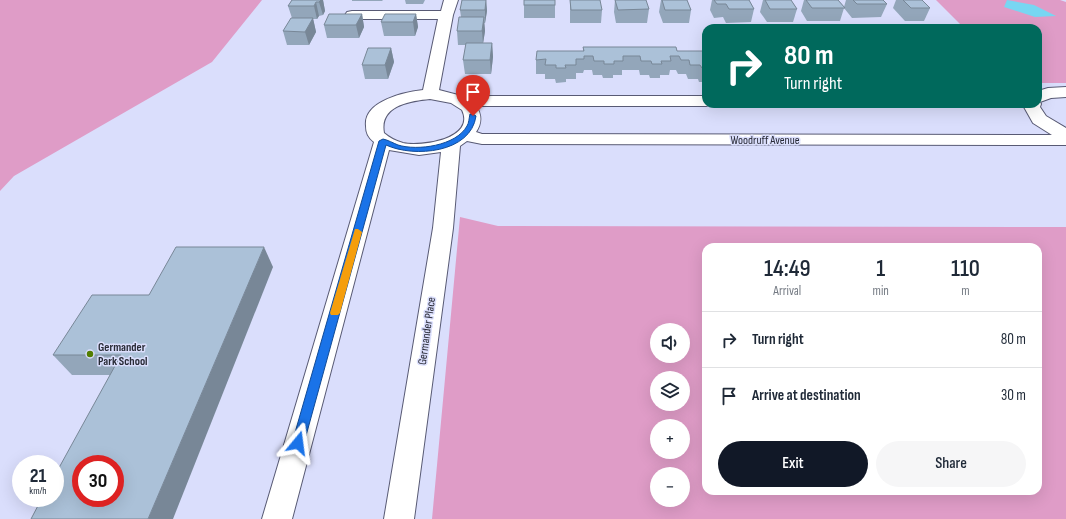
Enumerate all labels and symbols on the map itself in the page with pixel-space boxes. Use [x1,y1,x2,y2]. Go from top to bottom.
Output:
pin [456,75,490,116]
street label: Woodruff Avenue [730,133,800,148]
street label: Germander Place [415,296,439,366]
place label: Germander Park School [98,340,148,369]
marker: Germander Park School [85,349,95,359]
position arrow [277,422,319,464]
speed limit sign: 30 [72,455,124,507]

